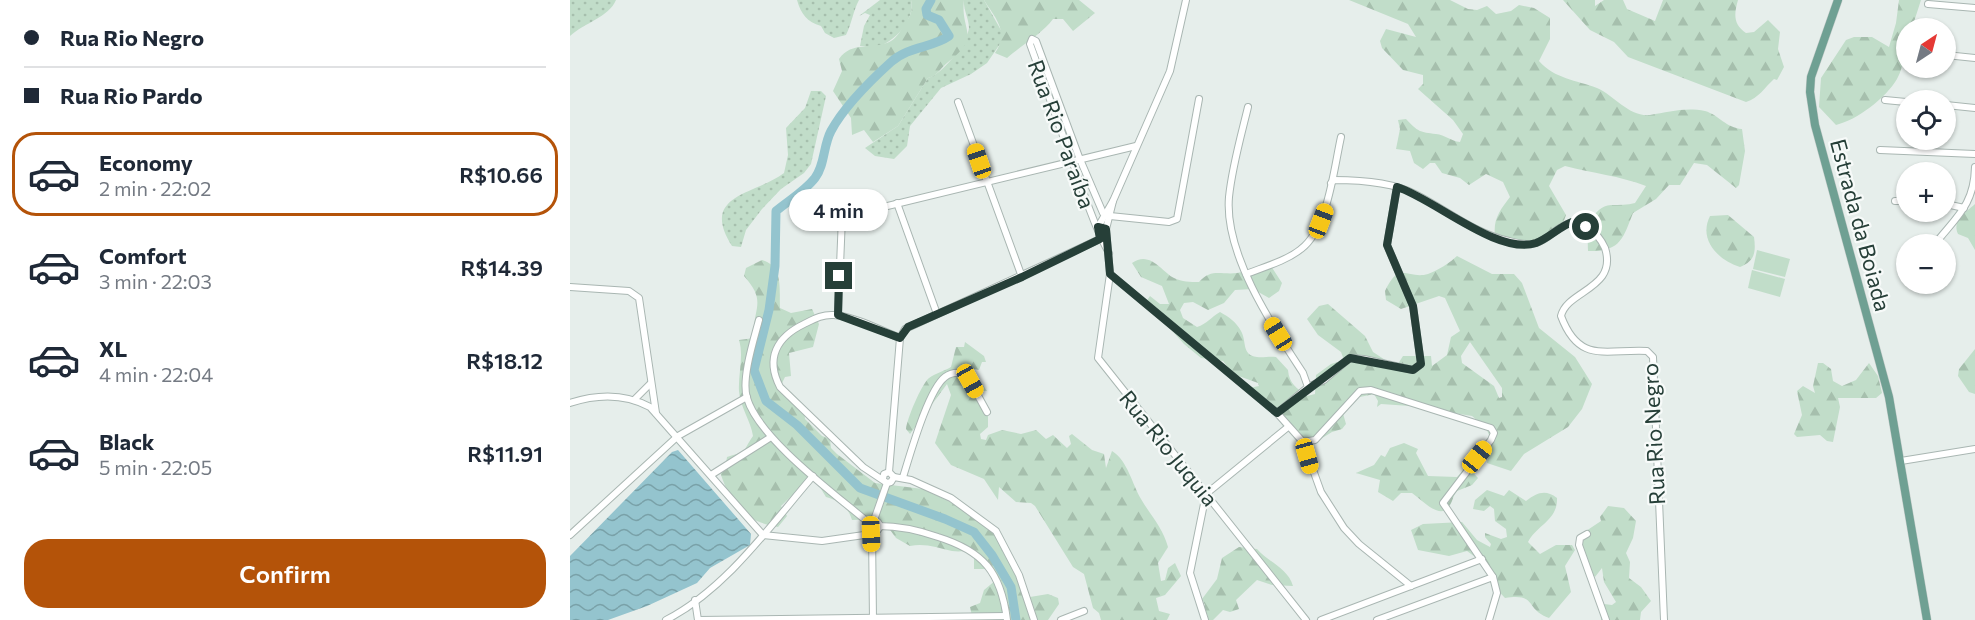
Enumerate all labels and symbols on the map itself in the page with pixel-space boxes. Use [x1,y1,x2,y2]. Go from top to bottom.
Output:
north arrow [1896,18,1956,78]
street label: Rua Rio Paraíba [1023,56,1101,212]
street label: Estrada da Boiada [1825,136,1897,314]
car [965,141,993,181]
callout: 4 min [790,189,888,231]
car [1306,201,1336,241]
route start [1572,213,1599,240]
route end [825,262,852,289]
car [1261,314,1295,354]
car [953,361,987,401]
street label: Rua Rio Negro [1636,362,1670,506]
street label: Rua Rio Juquia [1114,385,1224,511]
car [1293,436,1321,476]
car [1459,437,1495,477]
car [861,516,881,552]

